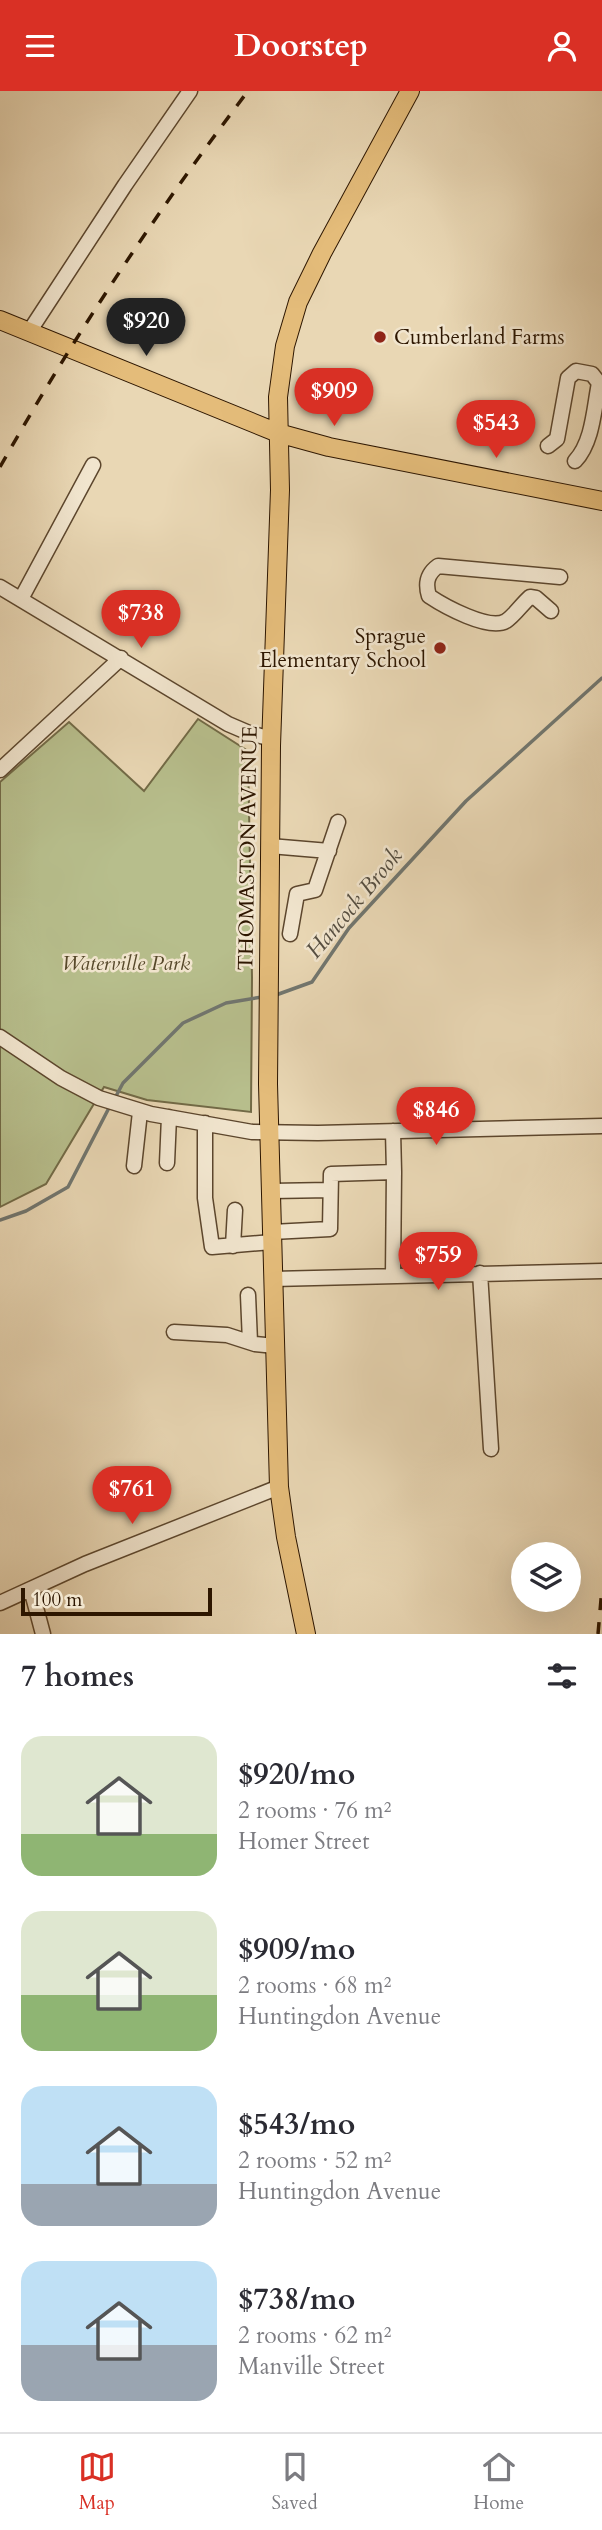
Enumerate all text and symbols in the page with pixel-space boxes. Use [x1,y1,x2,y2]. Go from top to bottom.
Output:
text: Doorstep [234,24,368,68]
icon: menu [21,27,59,65]
icon: person [543,27,581,65]
pin: $920 [105,299,187,358]
text: $920 [122,305,170,336]
place label: Cumberland Farms [394,323,564,352]
marker: Cumberland Farms [372,329,388,345]
pin: $909 [293,369,375,428]
text: $909 [310,375,358,406]
pin: $543 [455,401,537,460]
text: $543 [472,407,520,438]
pin: $738 [100,591,182,650]
text: $738 [117,597,165,628]
place label: Sprague Elementary School [259,622,426,675]
marker: Sprague Elementary School [432,640,448,656]
street label: THOMASTON AVENUE [231,725,265,971]
water label: Hancock Brook [299,841,410,965]
park label: Waterville Park [62,949,191,978]
pin: $846 [395,1087,477,1147]
text: $846 [412,1094,460,1125]
pin: $759 [397,1233,479,1292]
text: $759 [414,1239,462,1270]
pin: $761 [91,1467,173,1526]
text: $761 [108,1473,156,1504]
map controls [511,1542,581,1612]
button: layers [511,1542,581,1612]
scale bar [21,1585,212,1617]
text: 100 m [32,1587,82,1613]
text: 7 homes [21,1656,134,1697]
icon: filters [543,1657,581,1695]
text: $920/mo [238,1754,355,1795]
icon: home [77,1764,161,1848]
text: 2 rooms · 76 m² [238,1795,391,1826]
text: Homer Street [238,1826,369,1857]
text: $909/mo [238,1929,355,1970]
icon: home [77,1939,161,2023]
text: 2 rooms · 68 m² [238,1970,391,2001]
text: Huntingdon Avenue [238,2001,441,2032]
text: $543/mo [238,2104,355,2145]
icon: home [77,2114,161,2198]
text: 2 rooms · 52 m² [238,2145,391,2176]
text: Huntingdon Avenue [238,2176,441,2207]
text: $738/mo [238,2279,355,2320]
icon: home [77,2289,161,2373]
text: 2 rooms · 62 m² [238,2320,391,2351]
text: Manville Street [238,2351,384,2382]
tab: Map [78,2448,116,2516]
tab: Saved [272,2448,318,2516]
tab: Home [473,2448,524,2516]

